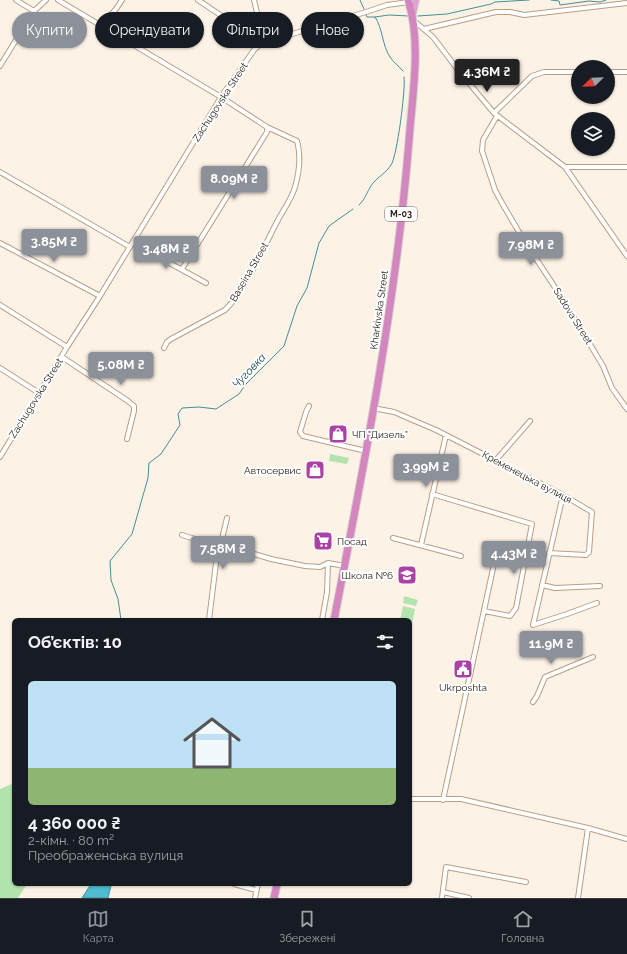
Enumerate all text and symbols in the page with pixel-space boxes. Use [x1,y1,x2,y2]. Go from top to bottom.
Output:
chip: Купити [12,12,87,48]
chip: Орендувати [95,12,204,48]
chip: Фільтри [212,12,293,48]
chip: Нове [301,12,364,48]
pin: 4.36M ₴ [450,59,524,93]
street label: Zachugovska Street [190,60,250,144]
north arrow [571,60,615,104]
map controls [571,60,615,156]
text: 4.36M ₴ [464,64,510,79]
button: layers [571,112,615,156]
pin: 8.09M ₴ [197,166,271,200]
text: 8.09M ₴ [210,171,258,186]
road number: М-03 [385,207,417,221]
pin: 3.85M ₴ [17,229,91,263]
pin: 7.98M ₴ [494,232,568,266]
text: 3.85M ₴ [31,234,77,249]
pin: 3.48M ₴ [129,236,203,270]
text: 7.98M ₴ [508,237,554,252]
street label: Baseina Street [228,240,271,304]
text: 3.48M ₴ [143,241,189,256]
street label: Kharkivska Street [368,269,390,350]
street label: Sadova Street [551,286,595,347]
water label: Чуговка [229,351,269,391]
pin: 5.08M ₴ [84,352,158,386]
street label: Zachugovska Street [7,356,65,440]
text: 5.08M ₴ [97,357,145,372]
shop icon: ЧП "Дизель" [327,423,349,445]
place label: ЧП "Дизель" [352,429,408,440]
street label: Кременецька вулиця [480,449,574,505]
pin: 3.99M ₴ [389,454,463,488]
shop icon: Автосервис [304,459,326,481]
text: 3.99M ₴ [403,459,449,474]
place label: Автосервис [244,465,301,476]
supermarket icon: Посад [312,530,334,552]
pin: 7.58M ₴ [186,536,260,570]
place label: Посад [337,536,367,547]
text: 7.58M ₴ [200,541,246,556]
pin: 4.43M ₴ [477,541,551,575]
text: 4.43M ₴ [491,546,537,561]
school or university icon: Школа №6 [396,564,418,586]
place label: Школа №6 [342,570,393,581]
icon: filters [374,631,396,653]
pin: 11.9M ₴ [514,631,588,665]
text: Об’єктів: 10 [28,632,122,652]
text: 11.9M ₴ [529,636,573,651]
public building icon: Ukrposhta [452,658,474,680]
place label: Ukrposhta [439,682,487,693]
icon: home [176,707,248,779]
text: 4 360 000 ₴ [28,813,121,833]
text: 2-кімн. · 80 m² [28,833,114,848]
text: Преображенська вулиця [28,848,183,863]
tab: Карта [83,908,114,945]
tab: Збережені [279,908,335,945]
tab: Головна [501,908,544,945]

